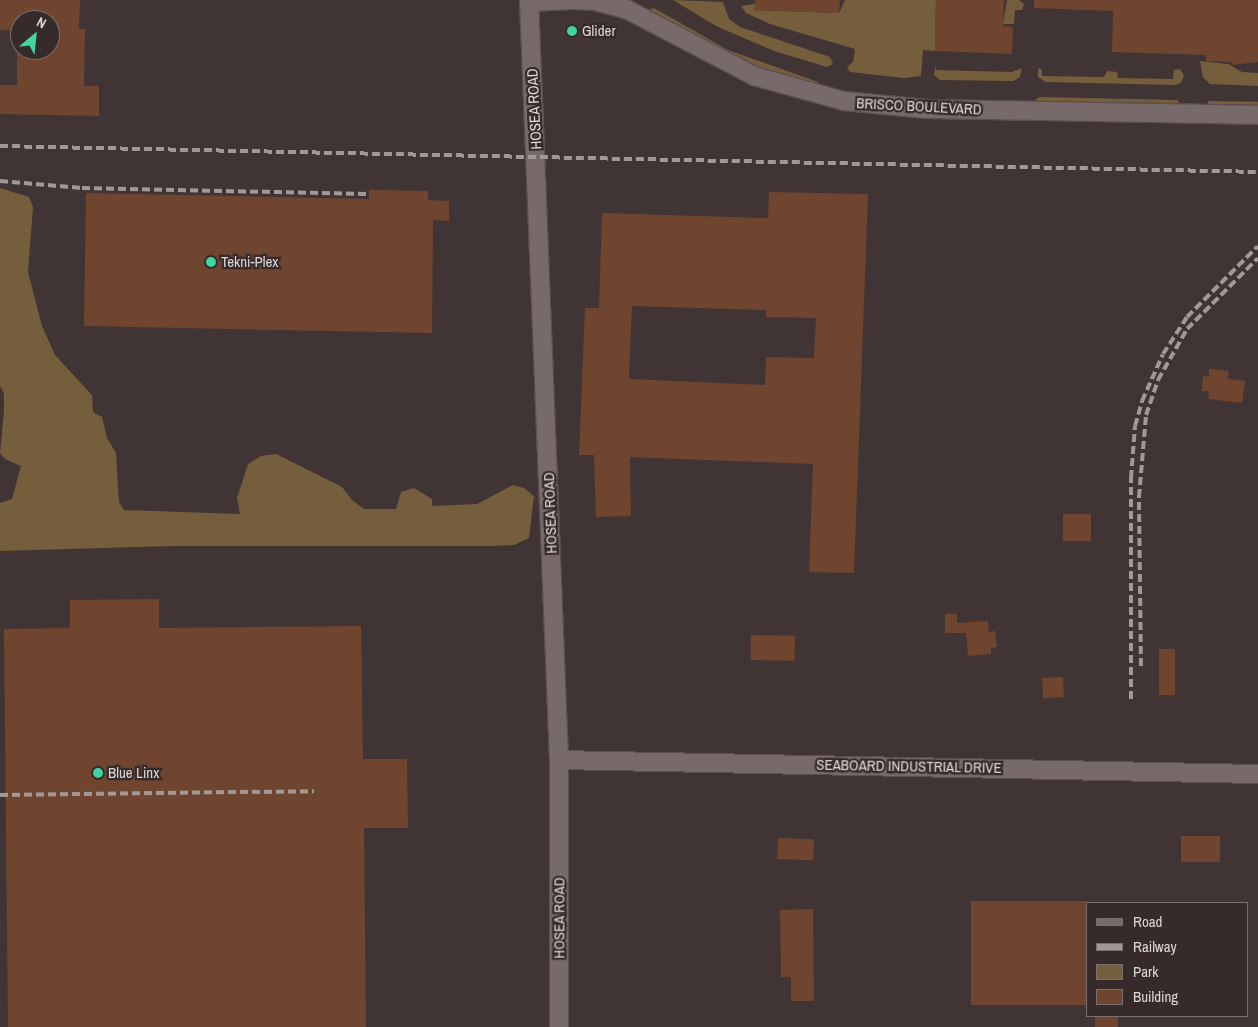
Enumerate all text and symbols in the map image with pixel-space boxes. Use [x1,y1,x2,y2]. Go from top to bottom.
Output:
north arrow [10,10,60,60]
text: N [34,13,49,33]
place label: Glider [582,22,615,40]
marker: Glider [566,25,578,37]
street label: HOSEA ROAD [523,68,545,150]
street label: BRISCO BOULEVARD [856,94,982,118]
place label: Tekni-Plex [221,253,278,271]
marker: Tekni-Plex [205,256,217,268]
street label: HOSEA ROAD [540,472,560,554]
street label: SEABOARD INDUSTRIAL DRIVE [816,755,1002,777]
place label: Blue Linx [108,764,159,782]
marker: Blue Linx [92,767,104,779]
street label: HOSEA ROAD [550,877,568,959]
legend [1086,902,1248,1017]
text: Road [1133,911,1162,932]
text: Railway [1133,936,1177,957]
text: Park [1133,961,1158,982]
text: Building [1133,986,1178,1007]

